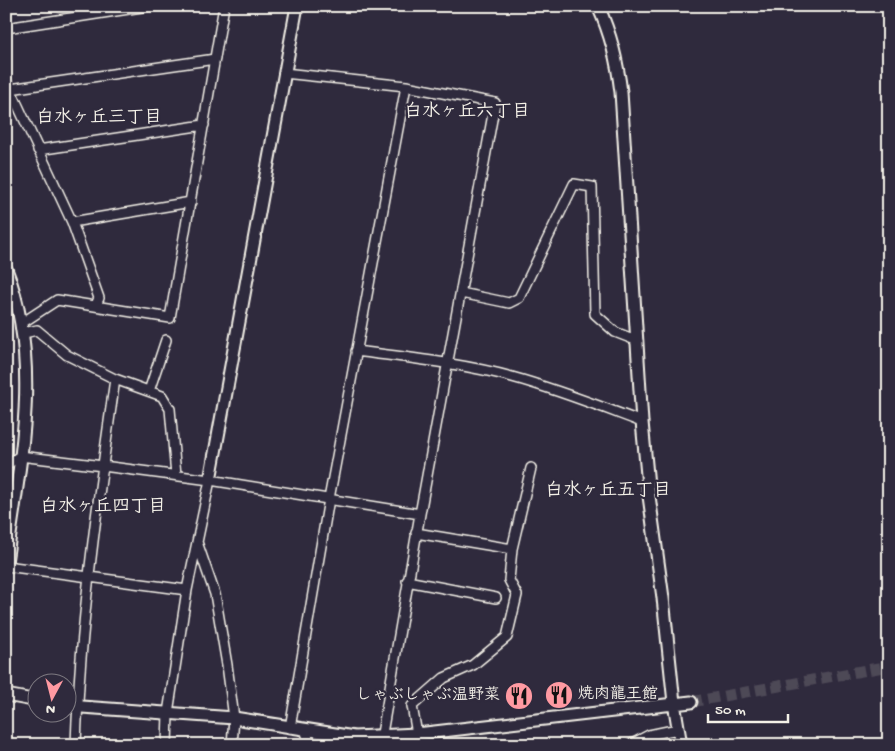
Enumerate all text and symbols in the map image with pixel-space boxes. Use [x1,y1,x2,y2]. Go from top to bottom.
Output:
district label: 白水ヶ丘六丁目 [404,101,530,123]
district label: 白水ヶ丘三丁目 [36,107,162,129]
district label: 白水ヶ丘五丁目 [545,480,671,502]
district label: 白水ヶ丘四丁目 [40,496,166,518]
north arrow [28,674,78,724]
restaurant icon: 焼肉龍王館 [544,680,574,710]
restaurant icon: しゃぶしゃぶ温野菜 [504,681,534,711]
place label: 焼肉龍王館 [578,684,658,705]
place label: しゃぶしゃぶ温野菜 [356,685,500,706]
scale bar [708,691,788,723]
text: N [45,699,56,717]
text: 50 m [715,702,746,720]

